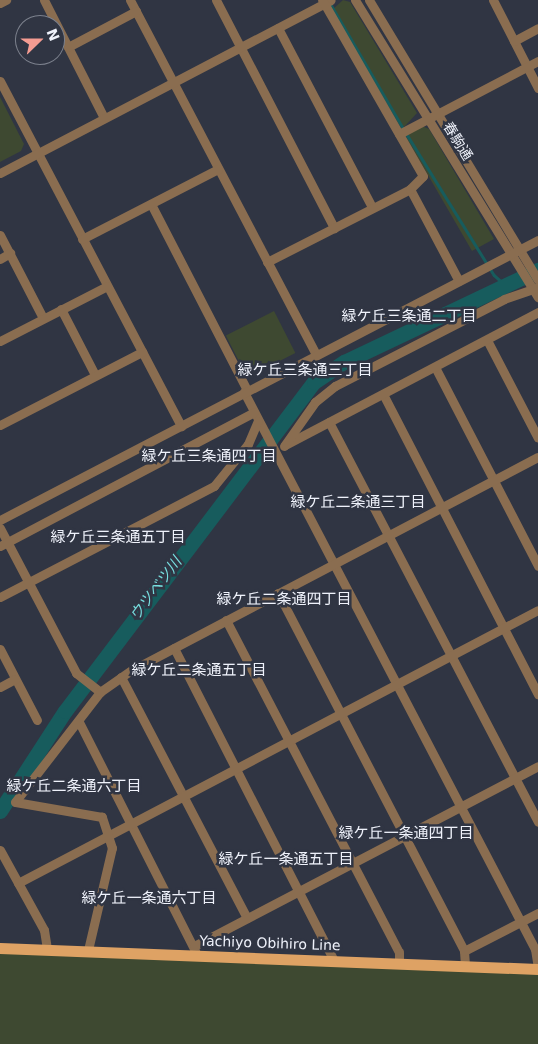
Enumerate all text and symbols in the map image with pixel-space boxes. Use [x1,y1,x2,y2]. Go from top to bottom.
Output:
north arrow [15,15,65,65]
text: N [43,26,63,43]
street label: 春駒通 [440,119,476,163]
district label: 緑ケ丘三条通二丁目 [342,308,476,326]
district label: 緑ケ丘三条通三丁目 [238,362,372,380]
district label: 緑ケ丘三条通四丁目 [142,448,276,466]
district label: 緑ケ丘二条通三丁目 [291,494,425,512]
district label: 緑ケ丘三条通五丁目 [51,529,185,547]
water label: ウツベツ川 [126,554,186,624]
district label: 緑ケ丘二条通四丁目 [217,591,351,609]
district label: 緑ケ丘二条通五丁目 [132,662,266,680]
district label: 緑ケ丘二条通六丁目 [7,778,141,796]
district label: 緑ケ丘一条通四丁目 [339,825,473,843]
district label: 緑ケ丘一条通五丁目 [219,851,353,869]
district label: 緑ケ丘一条通六丁目 [82,890,216,908]
street label: Yachiyo Obihiro Line [199,932,341,954]

